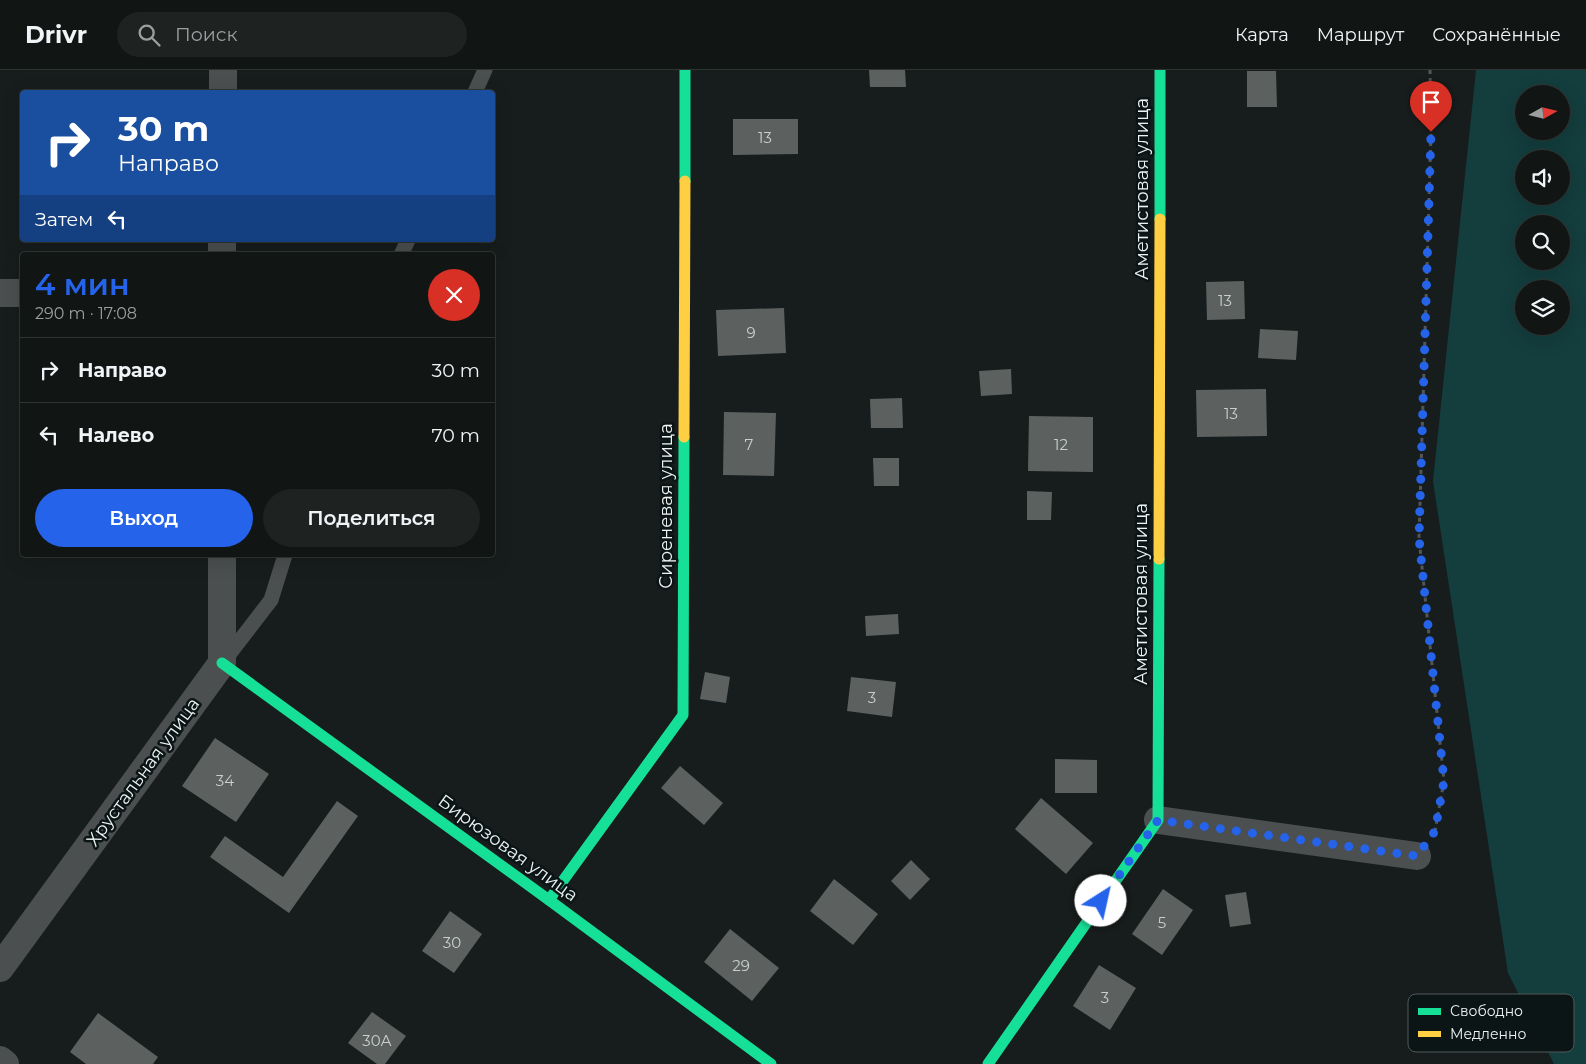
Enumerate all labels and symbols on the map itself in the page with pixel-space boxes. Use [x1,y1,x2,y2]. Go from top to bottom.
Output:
pin [1410,81,1452,132]
north arrow [1515,85,1570,140]
street label: Аметистовая улица [1131,98,1153,280]
house number: 13 [758,128,772,147]
house number: 13 [1218,291,1232,310]
house number: 9 [746,323,756,342]
house number: 13 [1224,404,1238,423]
street label: Сиреневая улица [655,423,677,589]
house number: 7 [745,435,754,454]
house number: 12 [1054,435,1068,454]
street label: Аметистовая улица [1130,503,1152,685]
house number: 3 [868,688,876,707]
street label: Хрустальная улица [82,693,204,851]
house number: 34 [216,771,234,790]
street label: Бирюзовая улица [434,790,582,906]
position arrow [1074,874,1126,926]
house number: 5 [1158,913,1166,932]
house number: 30 [443,933,461,952]
house number: 29 [732,956,750,975]
house number: 3 [1101,988,1109,1007]
legend [1408,994,1574,1052]
text: Свободно [1450,1002,1523,1020]
text: Медленно [1450,1025,1526,1043]
house number: 30А [362,1031,392,1050]

